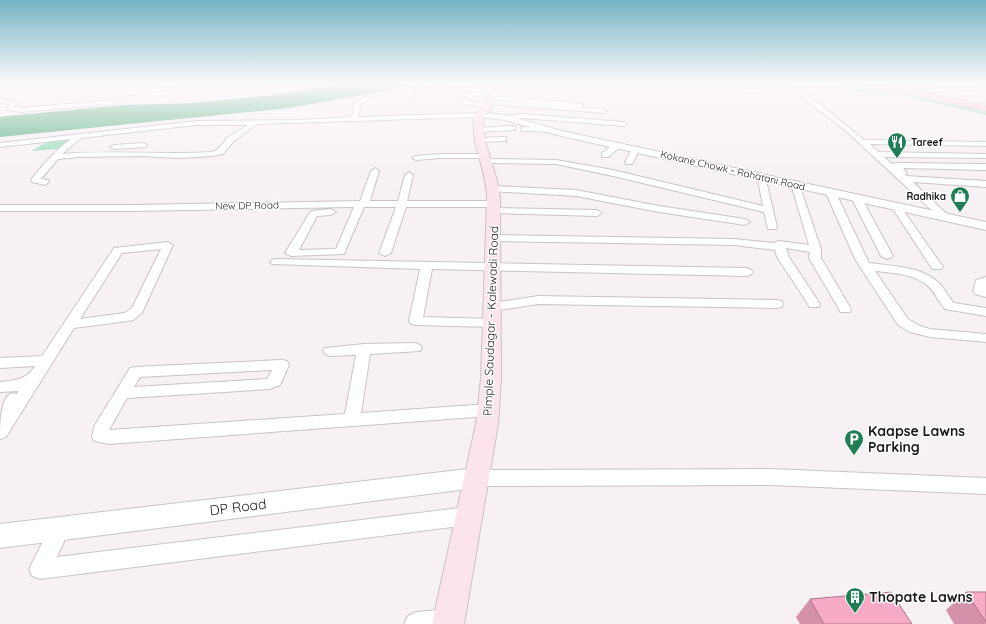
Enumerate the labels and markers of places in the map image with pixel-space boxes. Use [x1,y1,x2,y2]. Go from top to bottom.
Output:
restaurant icon: Tareef [886,131,908,159]
place label: Tareef [911,136,943,149]
shop icon: Radhika [949,185,971,213]
place label: Radhika [906,190,946,203]
place label: Kaapse Lawns Parking [868,422,965,456]
parking icon: Kaapse Lawns Parking [843,428,865,456]
building icon: Thopate Lawns [844,586,866,614]
place label: Thopate Lawns [869,588,973,606]

